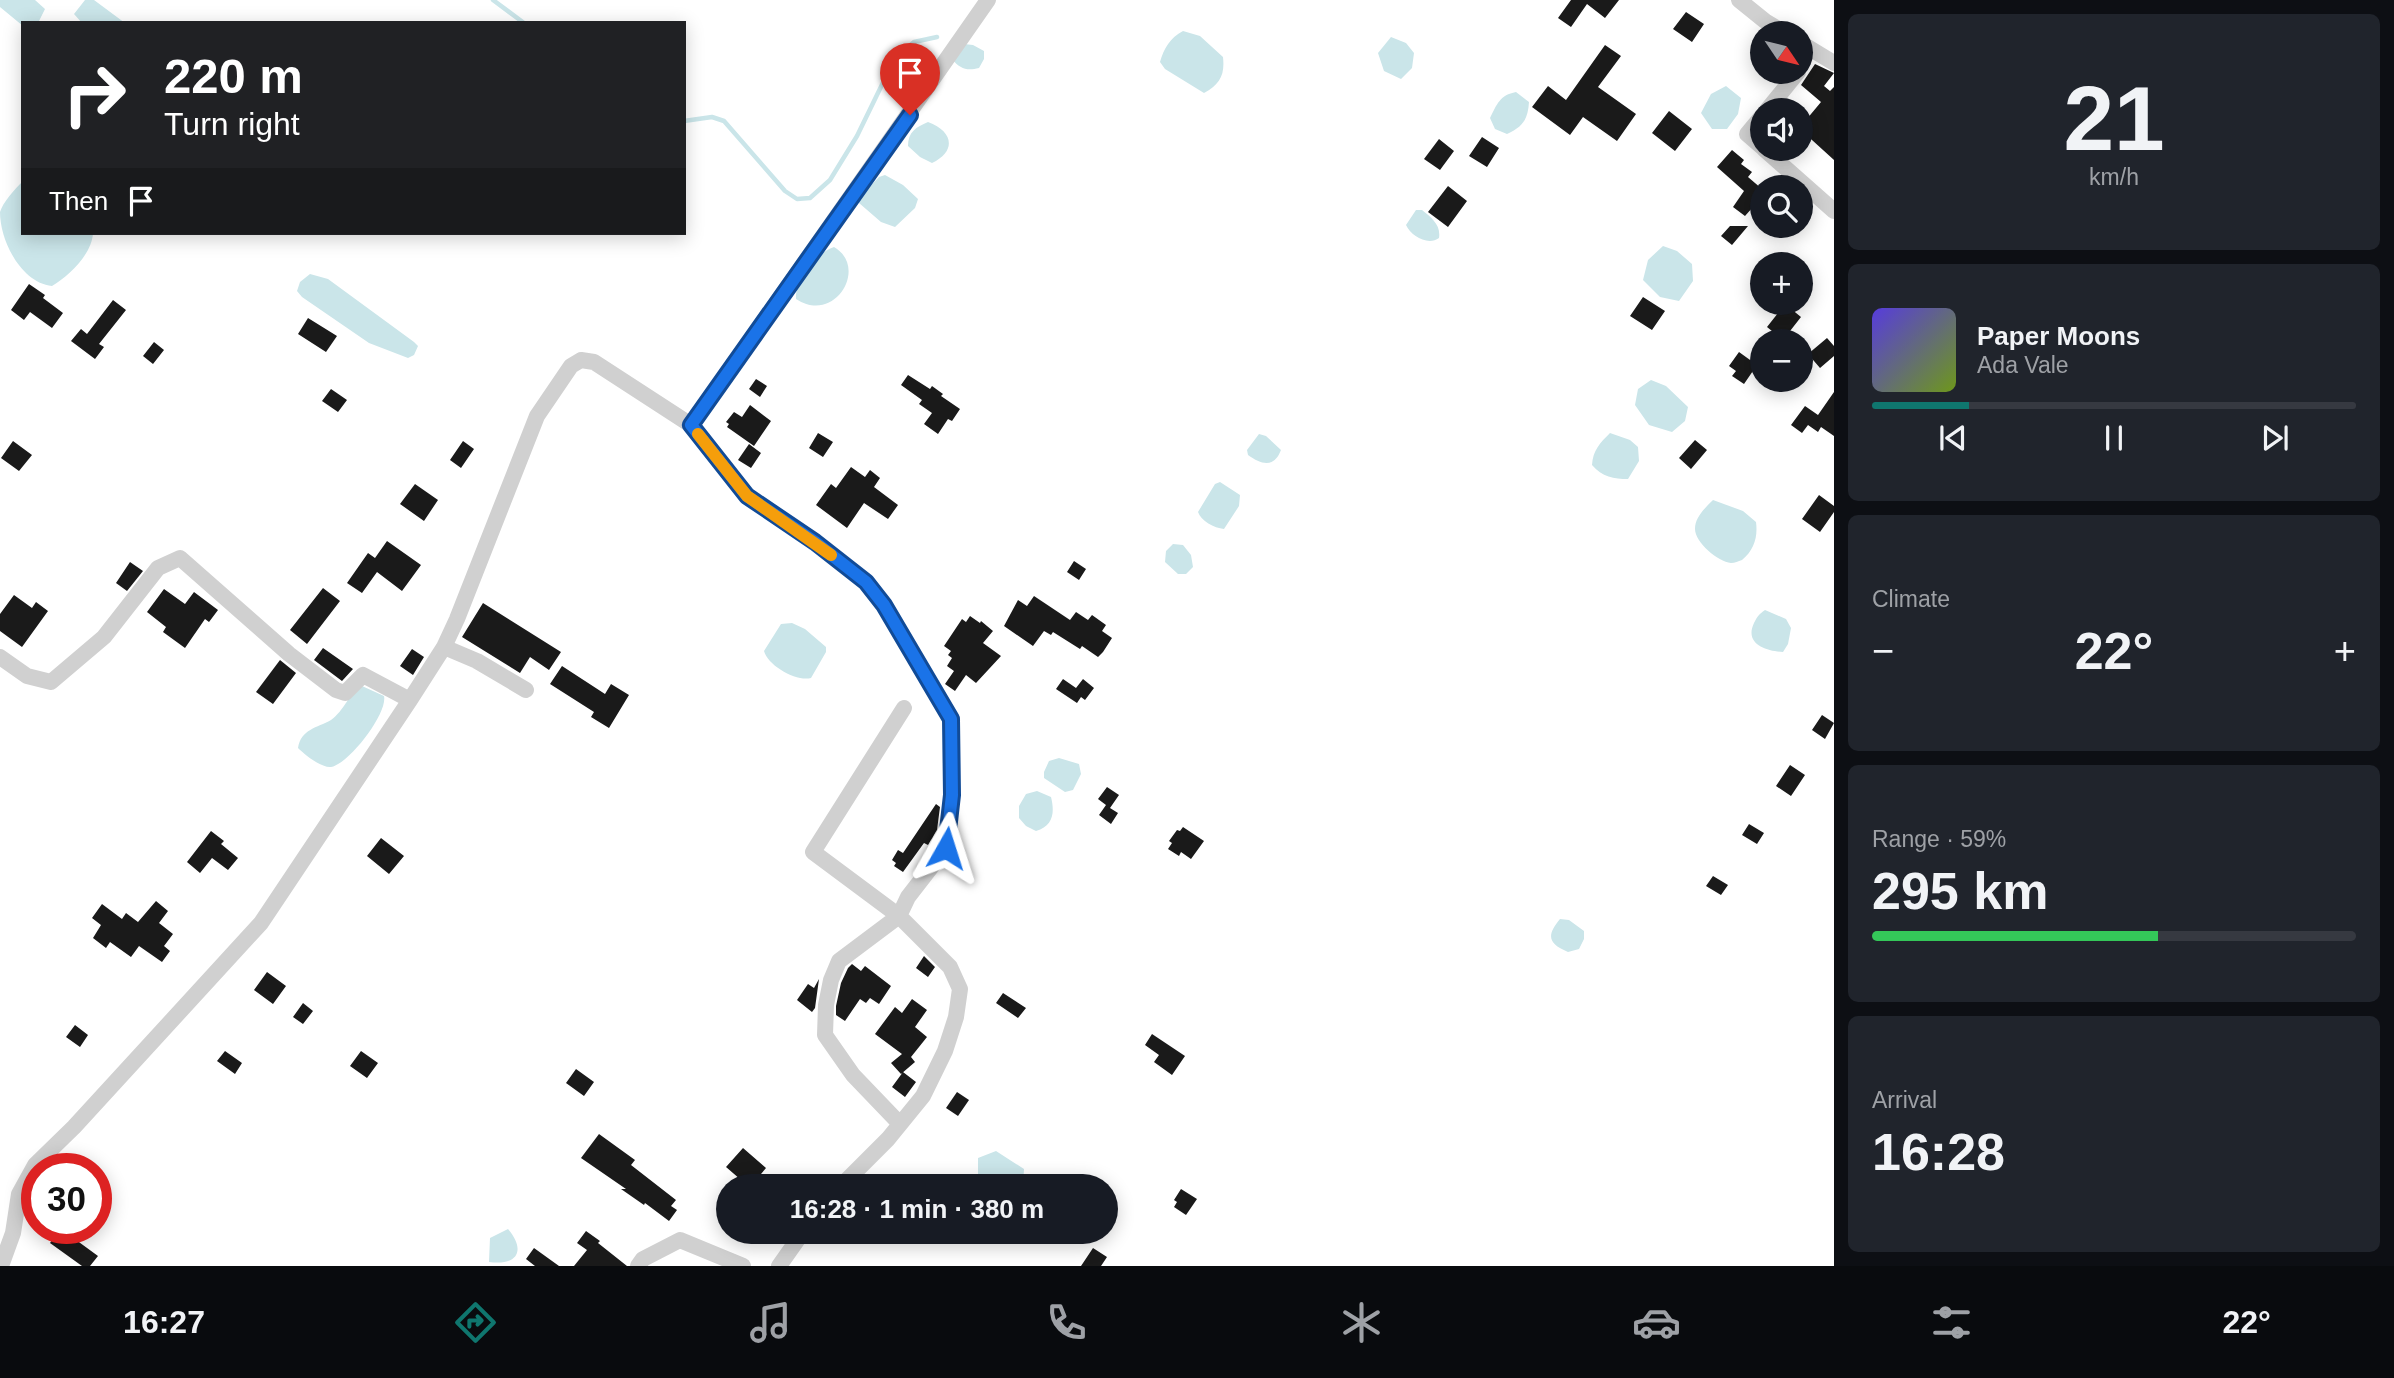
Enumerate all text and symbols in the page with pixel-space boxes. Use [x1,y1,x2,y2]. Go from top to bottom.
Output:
north arrow [1750,21,1813,84]
map controls [1750,21,1813,392]
pin [880,43,940,115]
icon: right [49,49,140,140]
text: 220 m [164,49,303,103]
icon: arrive [891,54,929,92]
text: 21 [2063,68,2165,169]
button: sound [1750,98,1813,161]
text: Turn right [164,106,300,142]
text: km/h [2089,164,2139,190]
button: search [1750,175,1813,238]
icon: arrive [122,182,160,220]
text: Then [49,186,108,216]
button: + [1750,252,1813,315]
text: Paper Moons [1977,321,2140,351]
button: − [1750,329,1813,392]
text: Ada Vale [1977,352,2069,378]
icon: previous [1934,419,1972,457]
icon: pause [2095,419,2133,457]
icon: next [2256,419,2294,457]
text: Climate [1872,586,1950,612]
text: 22° [2075,622,2153,680]
text: − [1872,630,1894,672]
text: + [2334,630,2356,672]
position arrow [909,811,983,885]
text: Range · 59% [1872,826,2006,852]
text: 295 km [1872,862,2048,920]
text: Arrival [1872,1087,1937,1113]
text: 16:28 [1872,1123,2005,1181]
speed limit sign: 30 [21,1153,112,1244]
text: 16:28 · 1 min · 380 m [790,1194,1044,1224]
icon: directions [451,1298,500,1347]
icon: music [746,1298,795,1347]
icon: phone [1042,1298,1091,1347]
icon: climate [1337,1298,1386,1347]
icon: car [1632,1298,1681,1347]
icon: filters [1927,1298,1976,1347]
text: 16:27 [123,1304,205,1340]
text: 22° [2222,1304,2271,1340]

